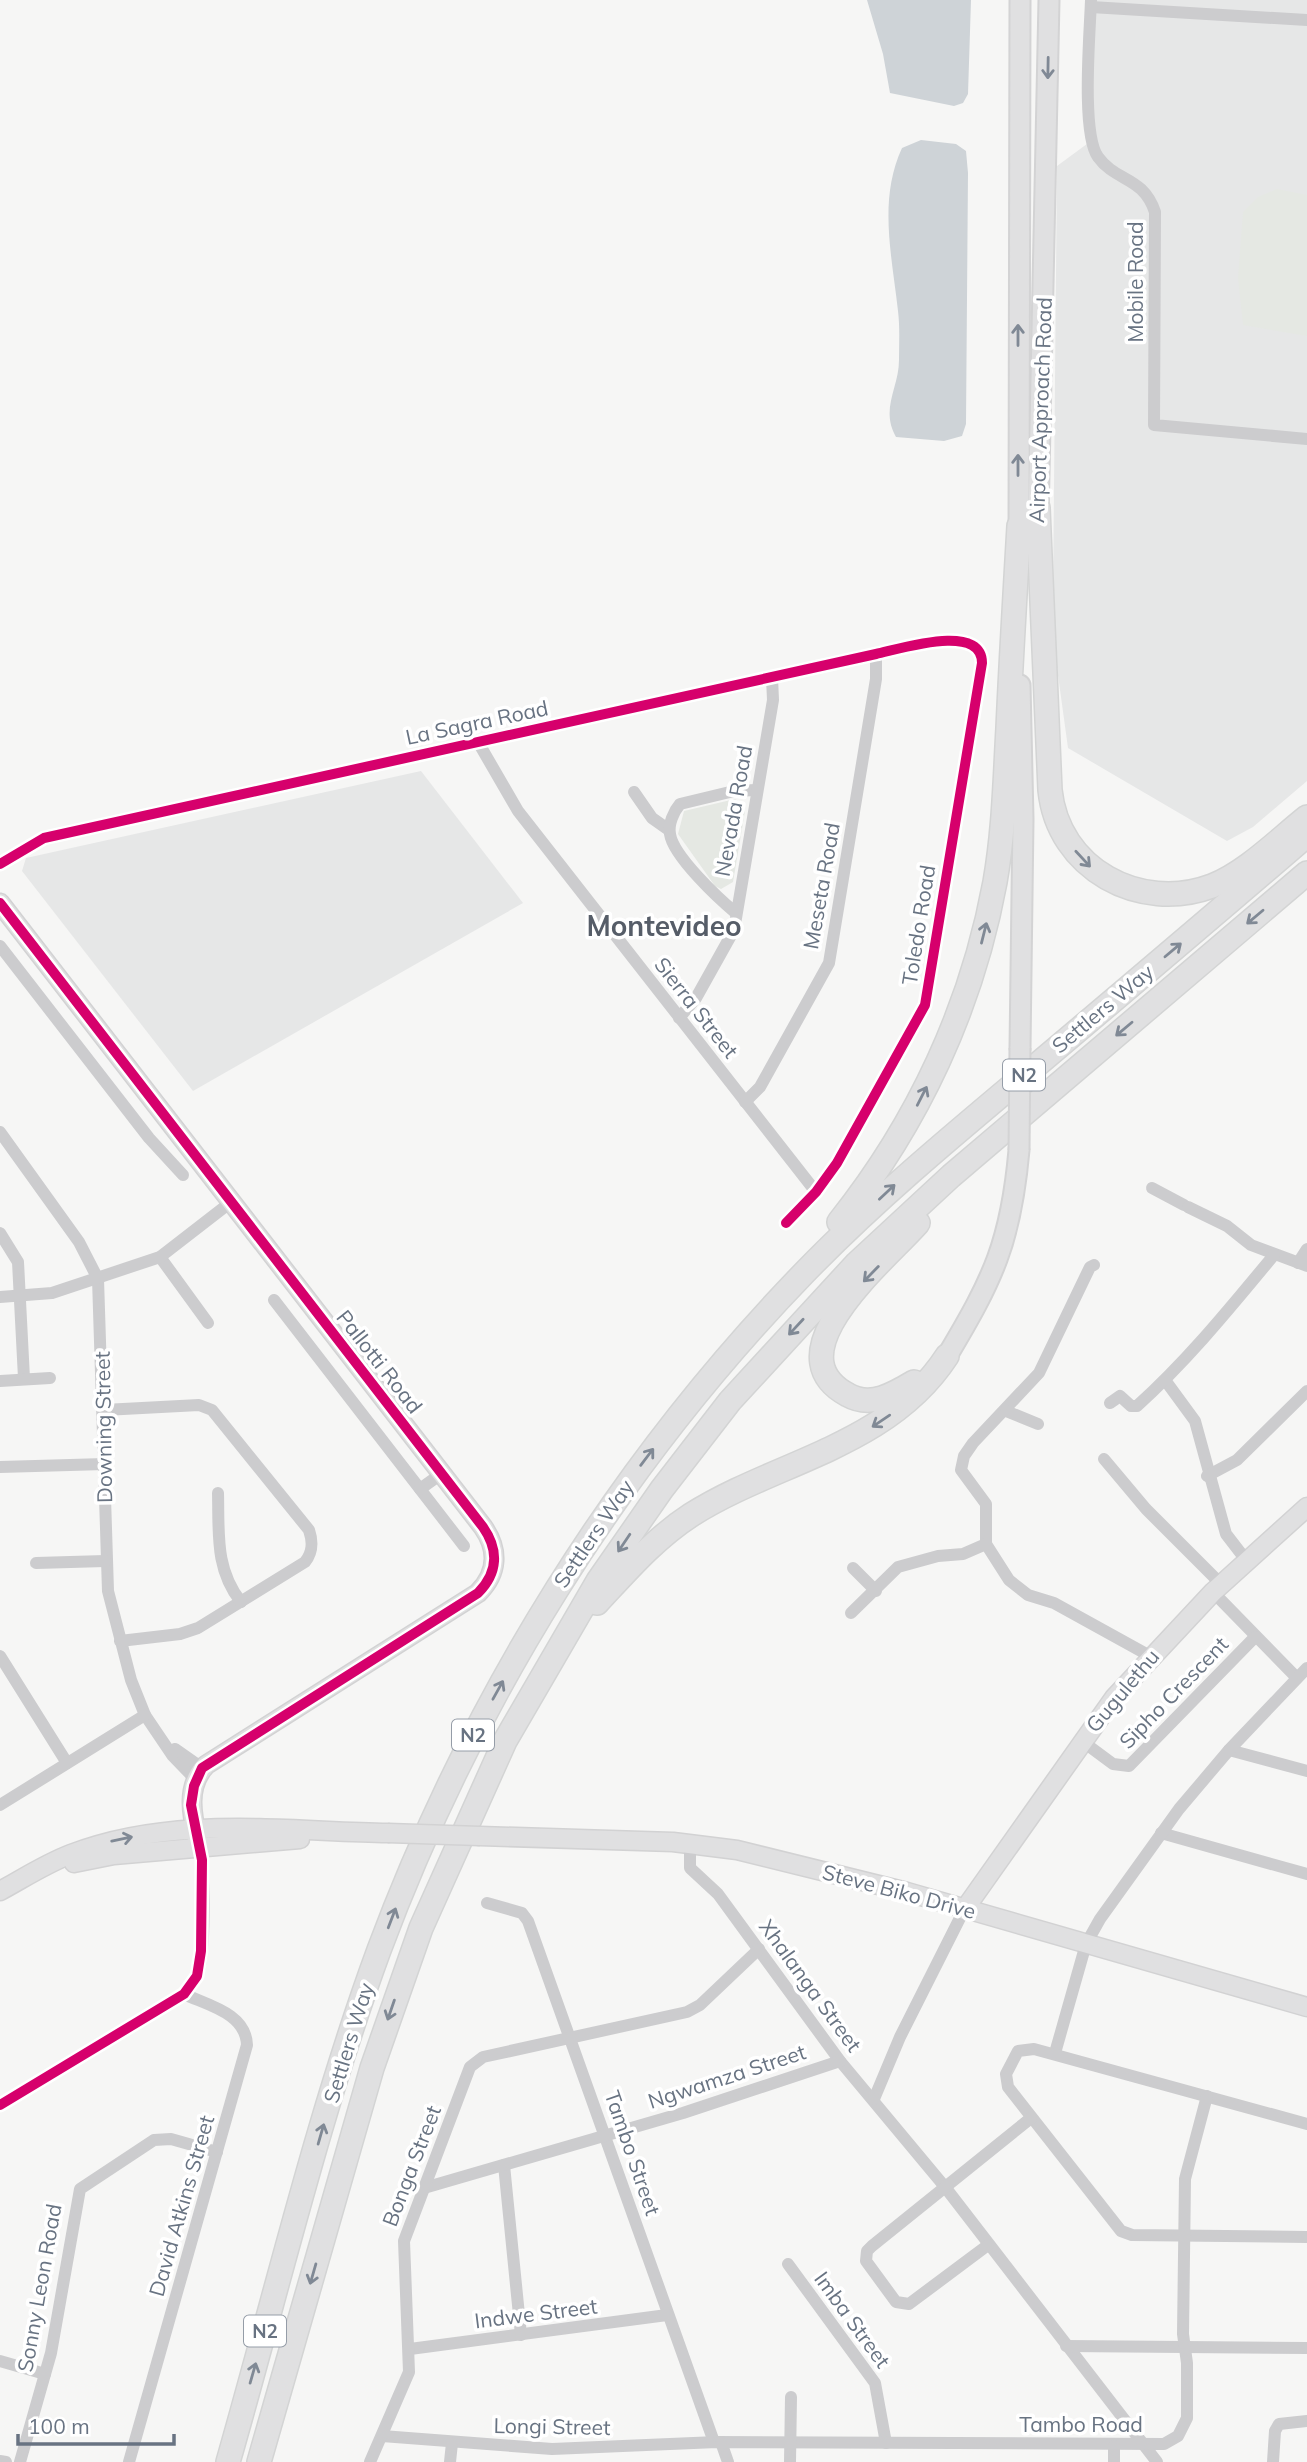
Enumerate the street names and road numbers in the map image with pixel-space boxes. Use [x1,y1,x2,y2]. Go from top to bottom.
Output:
street label: Mobile Road [1122,222,1148,343]
street label: Airport Approach Road [1023,297,1057,523]
street label: La Sagra Road [403,694,550,750]
street label: Nevada Road [709,743,757,878]
street label: Meseta Road [797,820,845,951]
street label: Toledo Road [896,863,940,987]
street label: Sierra Street [649,952,744,1063]
street label: Settlers Way [1046,958,1158,1058]
road number: N2 [1003,1060,1045,1091]
street label: Pallotti Road [331,1305,428,1418]
street label: Downing Street [89,1351,117,1503]
street label: Settlers Way [548,1475,639,1592]
street label: Sipho Crescent [1113,1631,1233,1754]
street label: Gugulethu [1080,1644,1164,1737]
road number: N2 [452,1720,494,1750]
street label: Steve Biko Drive [820,1858,979,1924]
street label: Xhalanga Street [754,1914,868,2057]
street label: Settlers Way [317,1979,379,2106]
street label: Ngwamza Street [645,2038,809,2114]
street label: Tambo Street [599,2087,666,2218]
street label: Bonga Street [376,2102,446,2230]
street label: David Atkins Street [143,2112,219,2299]
street label: Sonny Leon Road [11,2202,67,2374]
street label: Imba Street [809,2266,896,2373]
street label: Indwe Street [473,2293,599,2333]
road number: N2 [244,2316,286,2346]
street label: Tambo Road [1019,2411,1143,2437]
street label: Longi Street [493,2412,611,2440]

